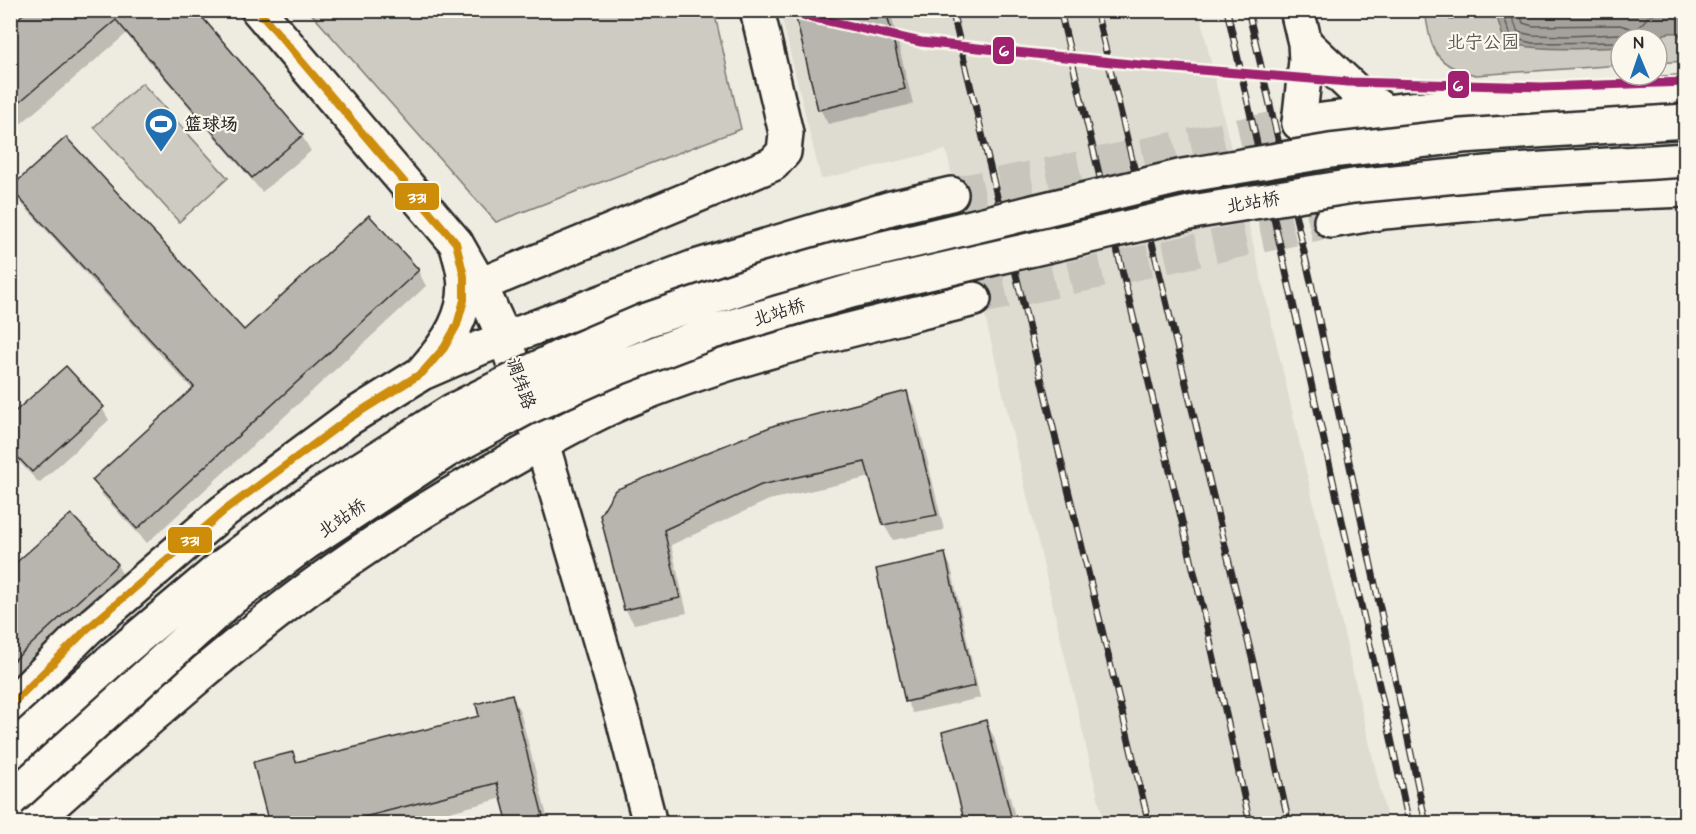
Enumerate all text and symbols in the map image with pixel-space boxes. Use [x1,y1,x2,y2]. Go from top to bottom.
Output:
north arrow [1609,27,1669,87]
park label: 北宁公园 [1447,30,1519,55]
text: N [1633,32,1644,54]
line badge: 6 [992,36,1015,65]
text: 6 [999,40,1009,62]
line badge: 6 [1447,70,1470,99]
text: 6 [1453,75,1463,97]
sports icon: 篮球场 [143,106,179,153]
place label: 篮球场 [184,112,238,137]
line badge: 331 [394,182,440,211]
street label: 北站桥 [1224,186,1282,219]
text: 331 [407,187,427,209]
street label: 北站桥 [750,293,809,332]
street label: 调纬路 [500,354,542,413]
street label: 北站桥 [313,493,372,544]
line badge: 331 [167,526,213,554]
text: 331 [180,530,200,552]

